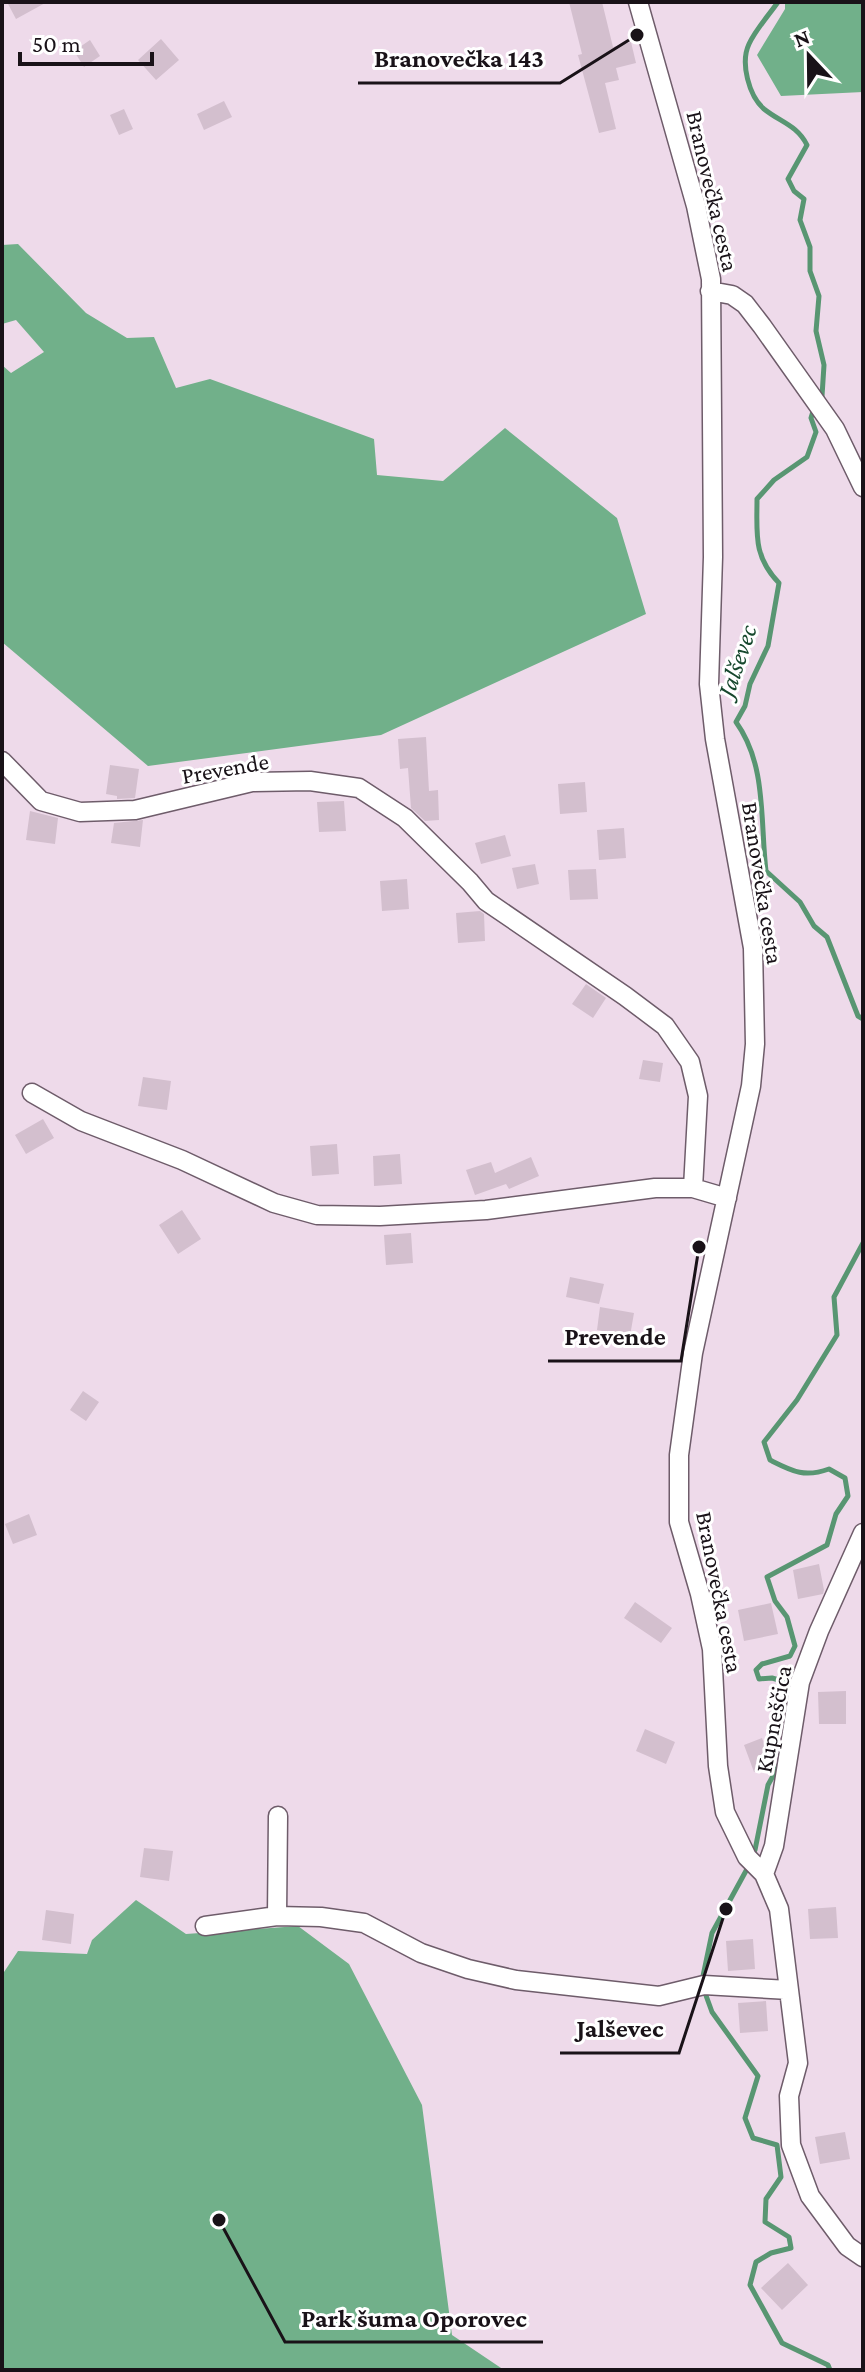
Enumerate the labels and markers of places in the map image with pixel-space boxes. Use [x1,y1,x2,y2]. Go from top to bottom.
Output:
callout: Branovečka 143 [358,33,560,83]
callout: Prevende [548,1311,681,1361]
callout: Jalševec [560,2003,679,2053]
callout: Park šuma Oporovec [285,2292,543,2342]

